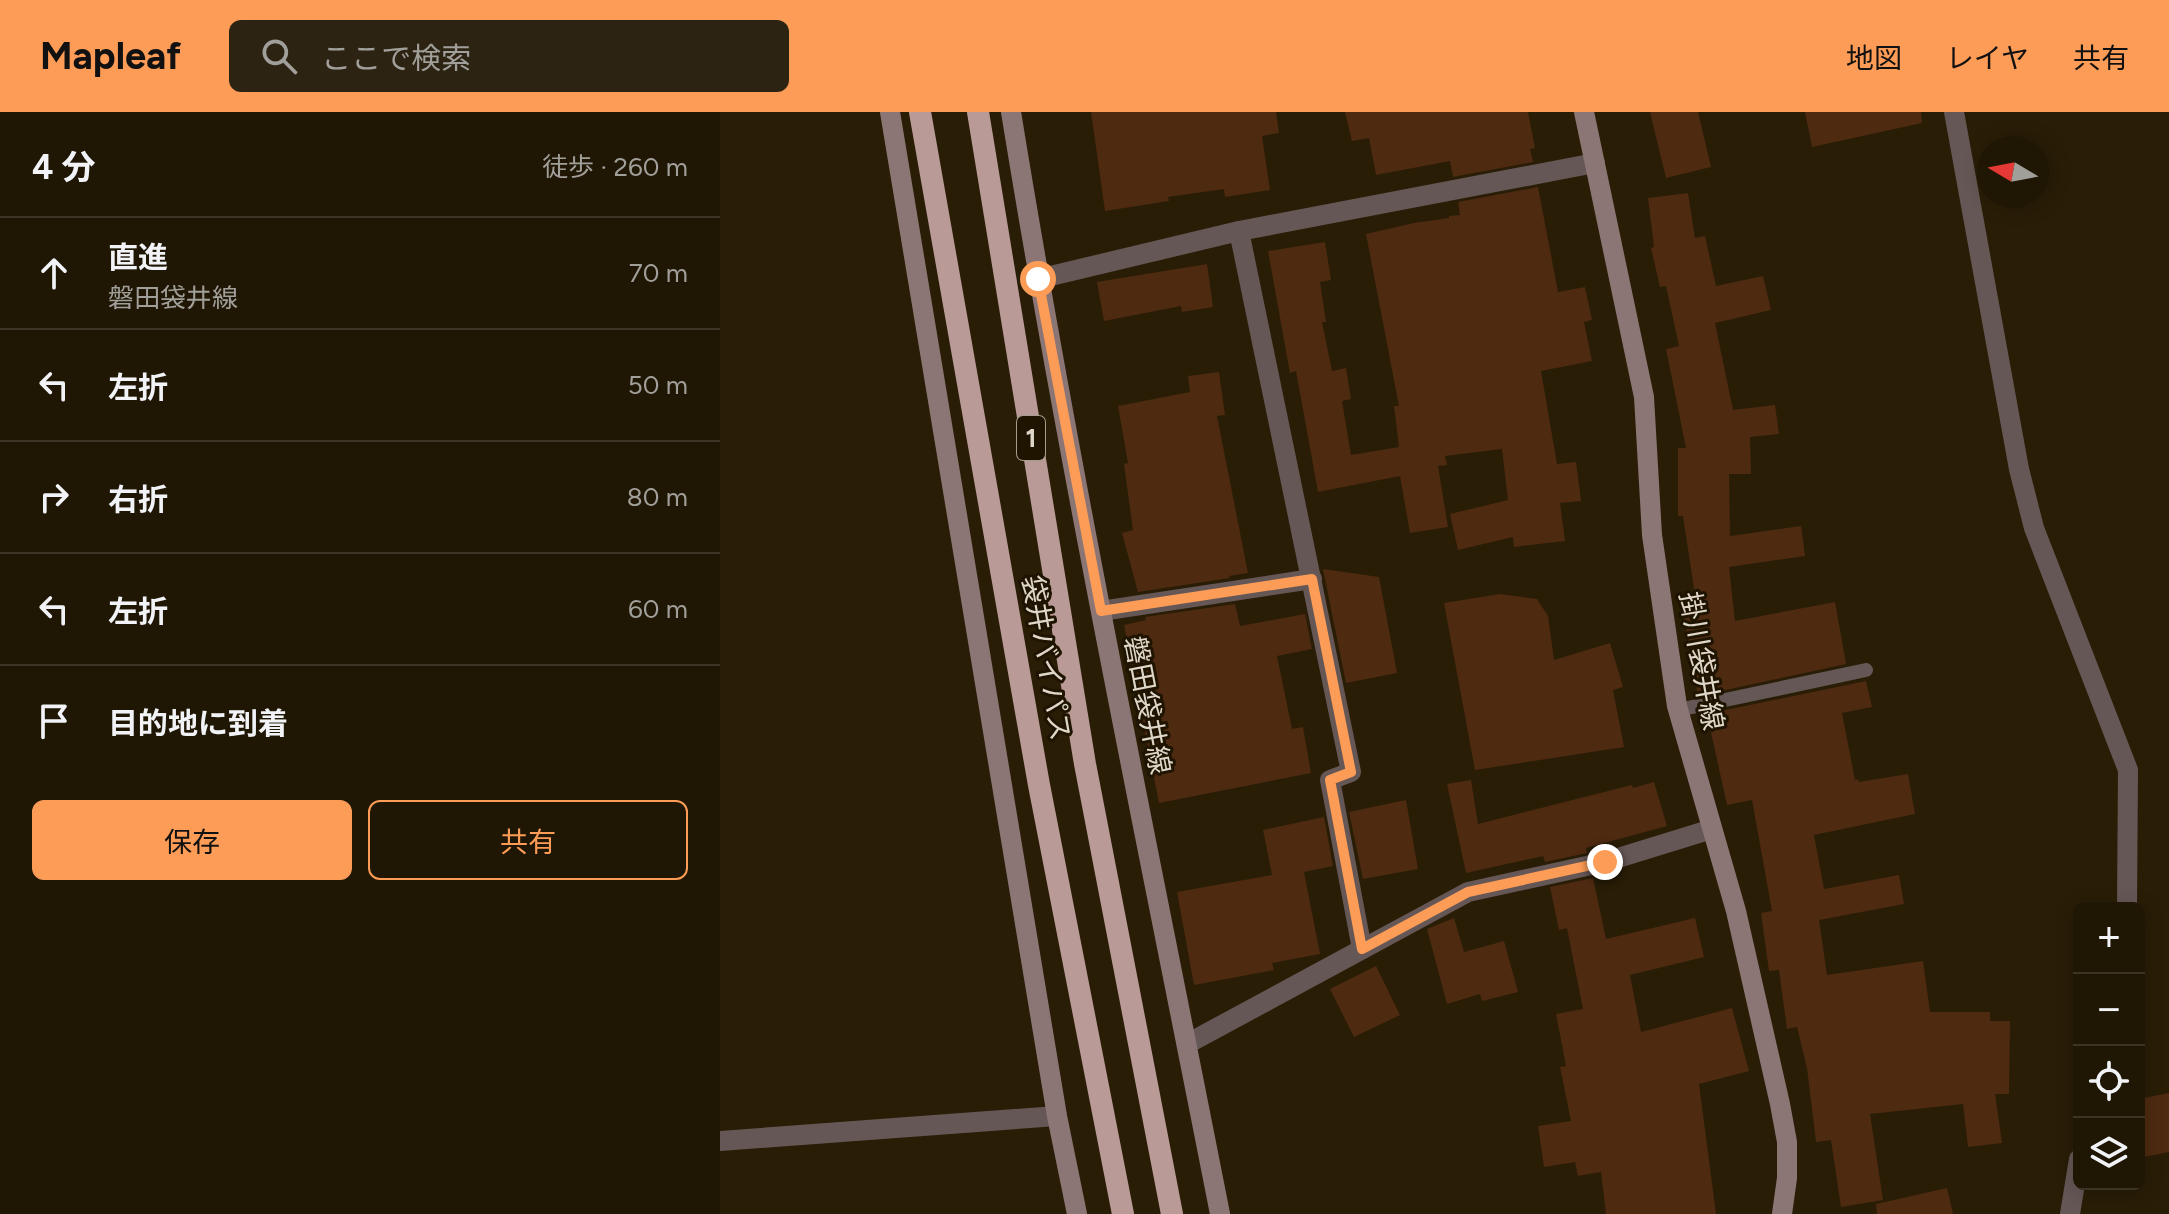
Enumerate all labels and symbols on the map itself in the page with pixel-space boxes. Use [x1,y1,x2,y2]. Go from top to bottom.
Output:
north arrow [1977,136,2049,208]
route start [1020,261,1056,297]
road number: 1 [1017,416,1045,460]
street label: 袋井バイパス [1016,573,1078,743]
street label: 掛川袋井線 [1673,589,1731,733]
street label: 磐田袋井線 [1118,633,1178,777]
route end [1587,844,1623,880]

